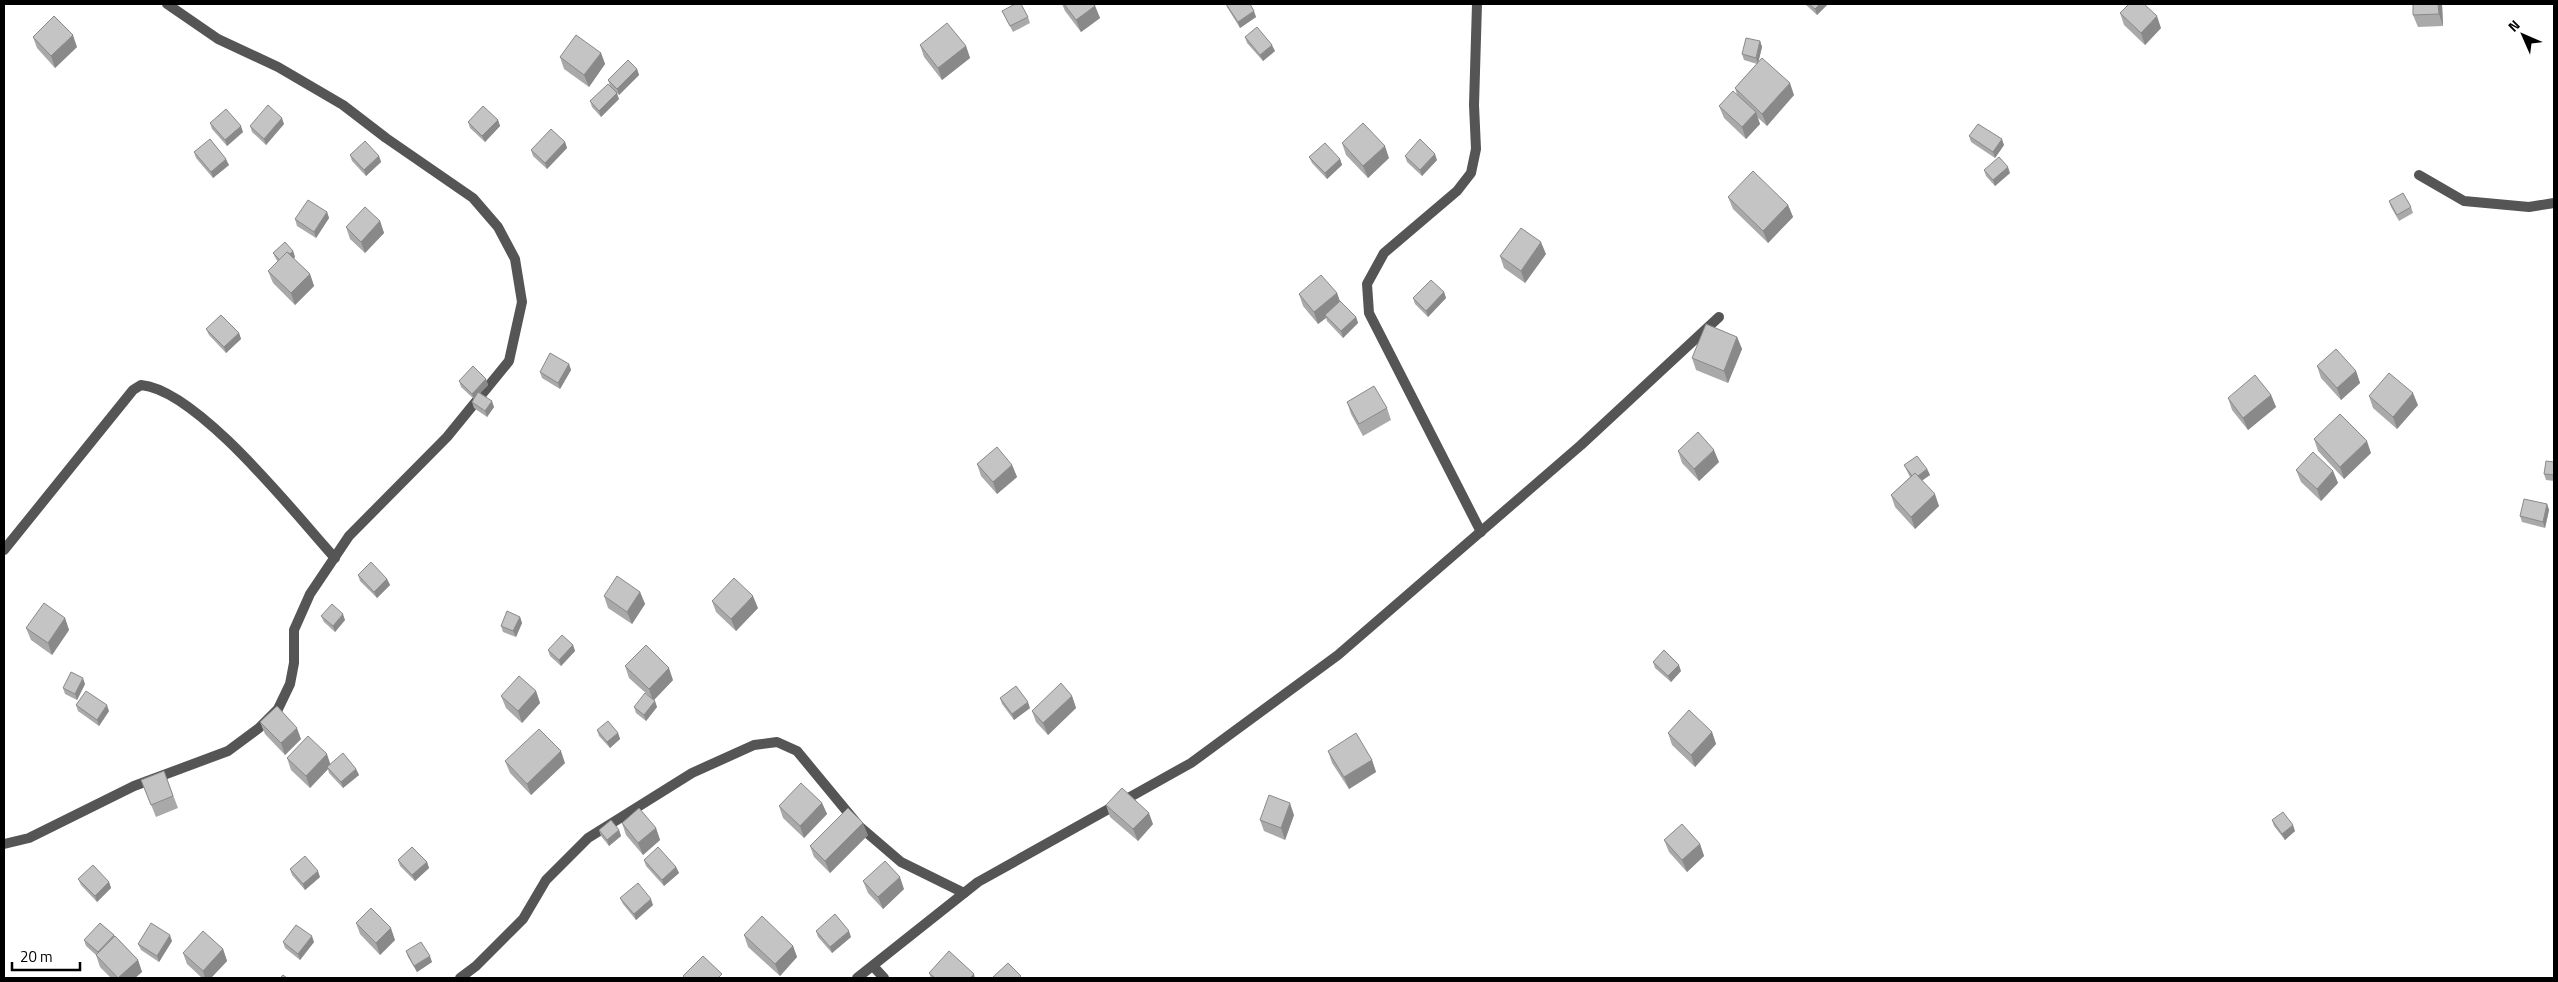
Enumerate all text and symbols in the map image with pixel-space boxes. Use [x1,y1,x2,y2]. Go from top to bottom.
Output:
north arrow [2498,10,2548,60]
text: N [2503,15,2524,36]
scale bar [12,940,80,972]
text: 20 m [20,945,53,968]

